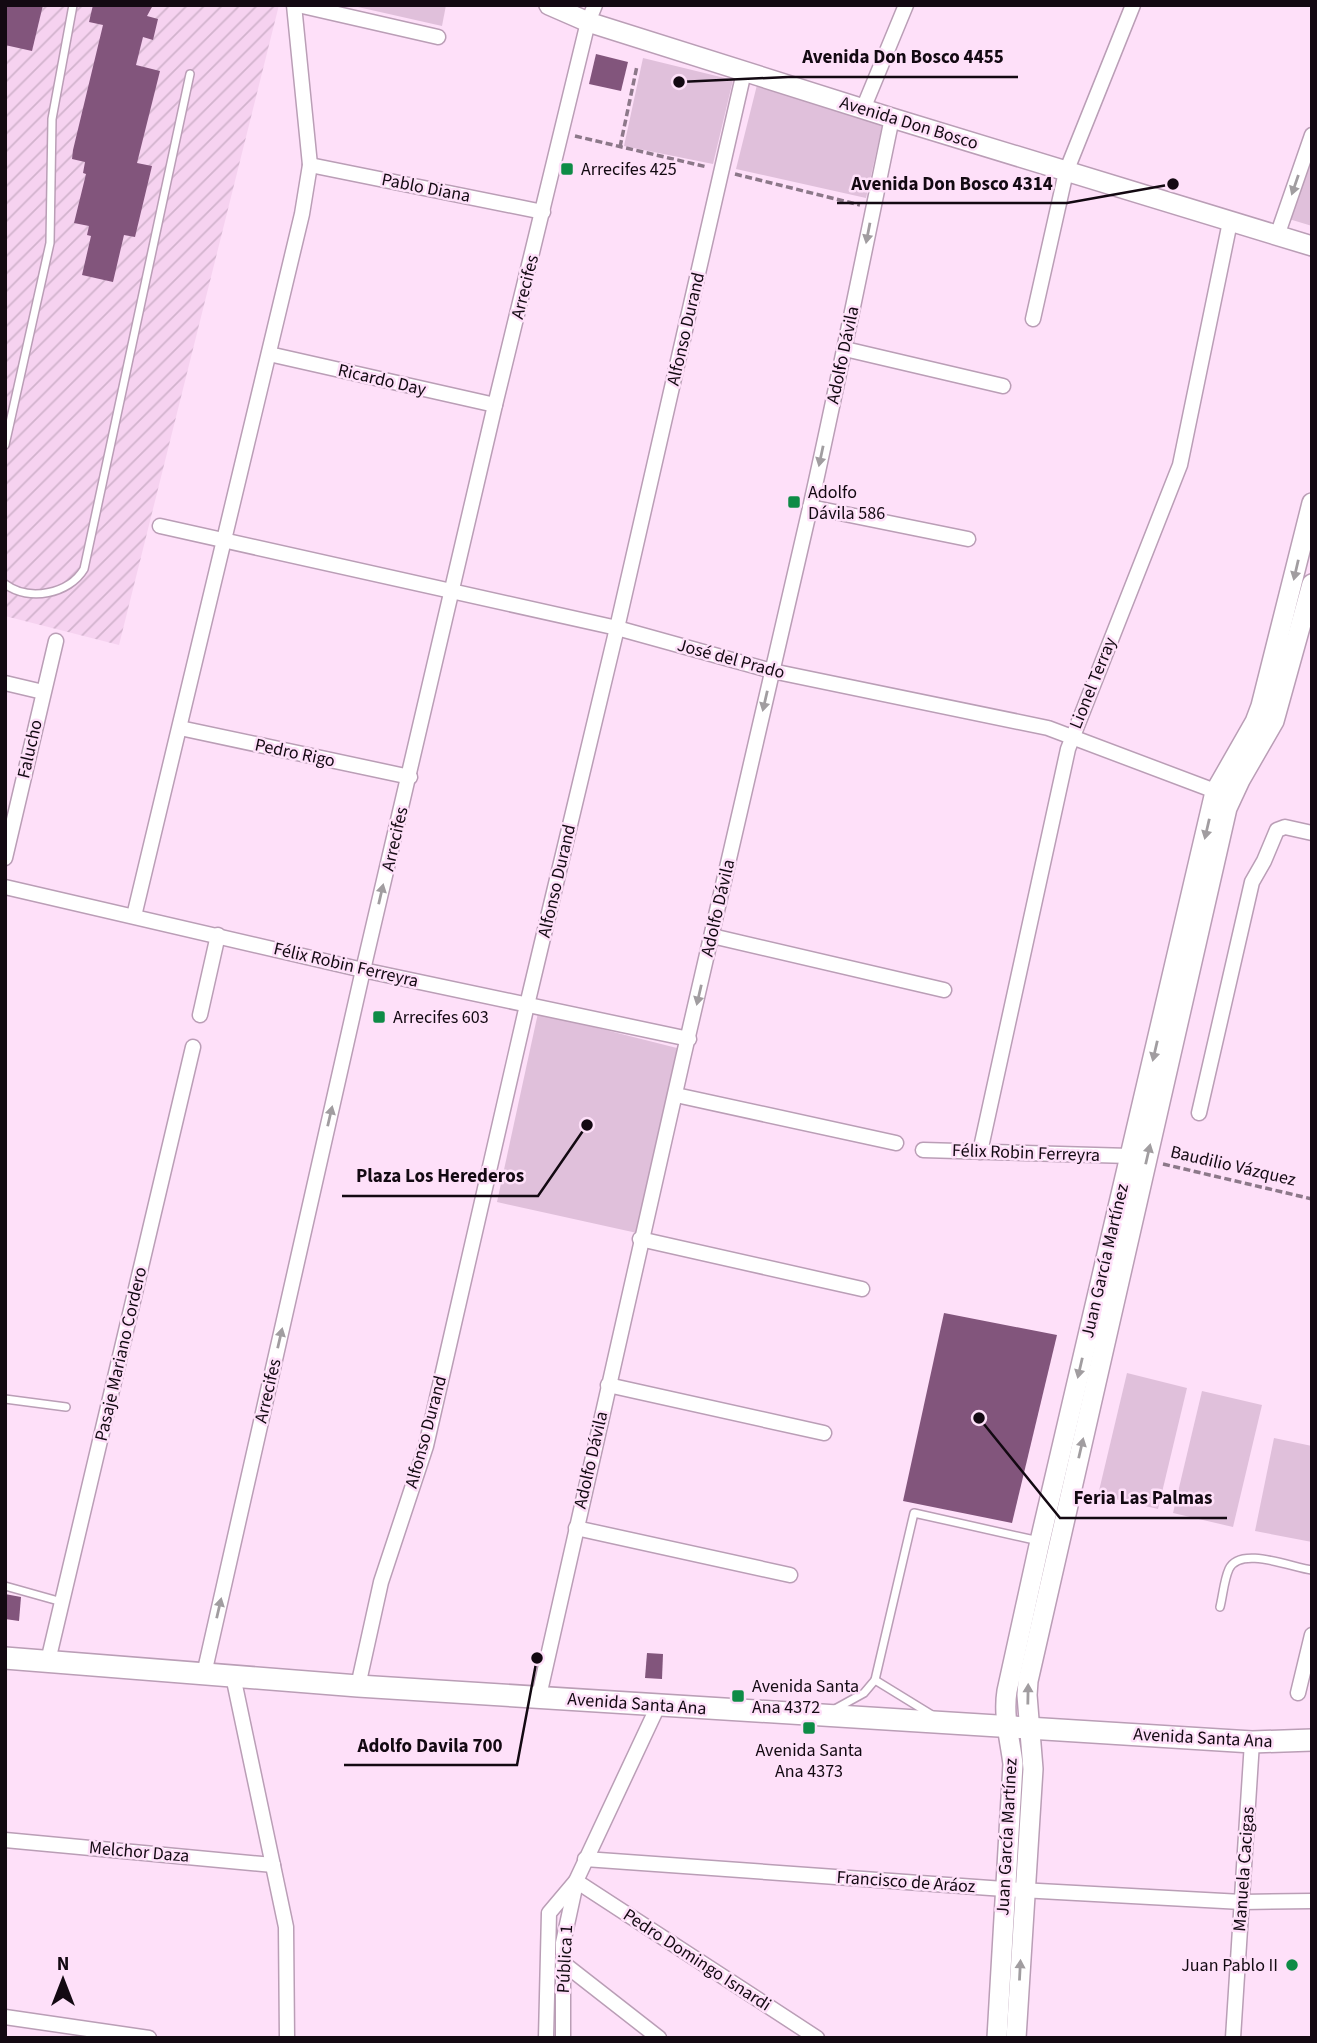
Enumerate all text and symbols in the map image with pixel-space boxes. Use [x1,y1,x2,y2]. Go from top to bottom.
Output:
callout: Avenida Don Bosco 4455 [788,37,1018,77]
text: Avenida Don Bosco 4455 [801,44,1004,71]
street label: Avenida Don Bosco [837,90,981,156]
place label: Arrecifes 425 [581,157,677,182]
marker: Arrecifes 425 [559,161,575,177]
callout: Avenida Don Bosco 4314 [837,163,1067,203]
street label: Pablo Diana [379,167,473,209]
text: Avenida Don Bosco 4314 [850,171,1053,198]
one-way arrow [1289,175,1299,196]
one-way arrow [863,222,874,244]
street label: Arrecifes [505,252,545,322]
street label: Alfonso Durand [661,270,711,388]
street label: Adolfo Dávila [820,304,866,406]
street label: Ricardo Day [335,358,429,402]
one-way arrow [816,445,827,467]
place label: Adolfo Dávila 586 [808,480,885,526]
marker: Adolfo Dávila 586 [786,494,802,510]
one-way arrow [1290,559,1301,581]
street label: José del Prado [674,633,788,685]
street label: Lionel Terray [1063,633,1123,733]
one-way arrow [759,690,770,712]
street label: Falucho [11,717,49,781]
street label: Pedro Rigo [253,732,337,774]
street label: Arrecifes [375,804,415,874]
one-way arrow [1201,818,1212,840]
street label: Alfonso Durand [532,822,582,940]
street label: Adolfo Dávila [695,857,741,959]
one-way arrow [376,883,387,905]
street label: Félix Robin Ferreyra [271,936,421,994]
one-way arrow [693,984,704,1006]
place label: Arrecifes 603 [393,1005,489,1030]
marker: Arrecifes 603 [371,1009,387,1025]
one-way arrow [1149,1040,1160,1062]
one-way arrow [325,1105,336,1127]
street label: Félix Robin Ferreyra [952,1138,1100,1168]
street label: Baudilio Vázquez [1168,1139,1299,1193]
one-way arrow [1143,1143,1154,1165]
callout: Plaza Los Herederos [342,1156,538,1196]
text: Plaza Los Herederos [356,1163,524,1190]
street label: Juan García Martínez [1075,1181,1135,1341]
street label: Pasaje Mariano Cordero [89,1264,153,1444]
one-way arrow [275,1327,286,1349]
street label: Arrecifes [248,1356,288,1426]
one-way arrow [1075,1357,1086,1379]
street label: Alfonso Durand [399,1373,453,1491]
street label: Adolfo Dávila [568,1409,614,1511]
one-way arrow [1076,1437,1087,1459]
callout: Feria Las Palmas [1060,1478,1227,1518]
text: Feria Las Palmas [1074,1485,1213,1512]
one-way arrow [214,1597,225,1619]
place label: Avenida Santa Ana 4372 [752,1674,859,1720]
one-way arrow [1022,1683,1034,1705]
street label: Avenida Santa Ana [567,1687,707,1721]
marker: Avenida Santa Ana 4372 [730,1688,746,1704]
marker: Avenida Santa Ana 4373 [801,1720,817,1736]
street label: Avenida Santa Ana [1133,1722,1273,1754]
callout: Adolfo Davila 700 [344,1725,517,1765]
text: Adolfo Davila 700 [357,1733,503,1760]
place label: Avenida Santa Ana 4373 [755,1738,863,1784]
street label: Juan García Martínez [990,1757,1024,1916]
street label: Manuela Cacigas [1227,1806,1261,1932]
street label: Melchor Daza [88,1835,190,1869]
street label: Francisco de Aráoz [836,1865,977,1899]
street label: Pedro Domingo Isnardi [618,1903,776,2017]
street label: Pública 1 [551,1924,579,1994]
north arrow [28,1945,98,2015]
text: N [57,1951,69,1978]
place label: Juan Pablo II [1181,1953,1278,1978]
marker: Juan Pablo II [1284,1957,1300,1973]
one-way arrow [1015,1958,1026,1980]

